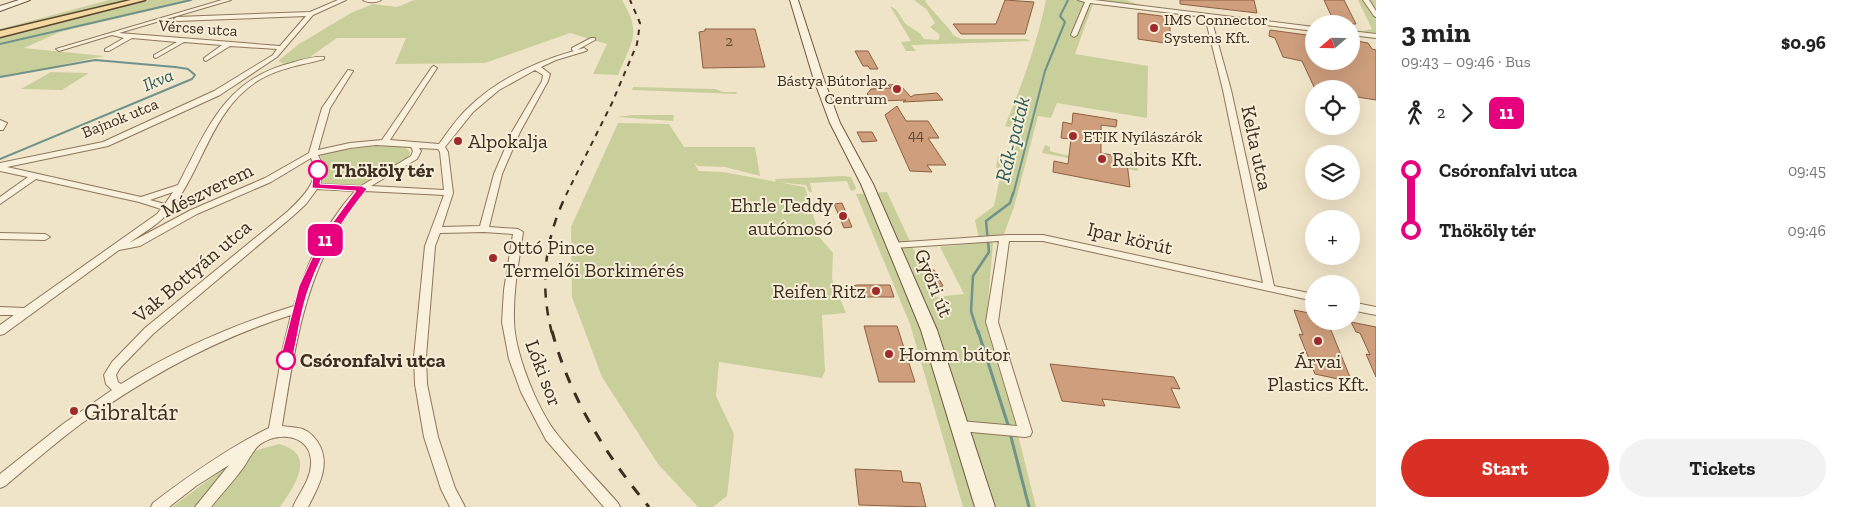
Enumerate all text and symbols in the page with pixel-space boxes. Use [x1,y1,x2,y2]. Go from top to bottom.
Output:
place label: IMS Connector Systems Kft. [1164,10,1268,47]
north arrow [1305,15,1360,70]
map controls [1305,15,1360,330]
street label: Vércse utca [157,16,238,40]
text: 3 min [1401,16,1471,49]
marker: IMS Connector Systems Kft. [1148,22,1160,34]
text: $0.96 [1781,31,1826,54]
house number: 2 [725,32,733,50]
text: 09:43 – 09:46 · Bus [1401,52,1531,71]
water label: Ikva [139,64,177,96]
place label: Bástya Bútorlap Centrum [777,71,887,108]
button: locate [1305,80,1360,135]
marker: Bástya Bútorlap Centrum [891,83,903,95]
street label: Bajnok utca [79,94,161,142]
water label: Rák-patak [989,94,1035,184]
icon: walk [1401,99,1429,127]
icon: forward [1453,99,1481,127]
text: 11 [1499,102,1514,124]
street label: Kelta utca [1236,103,1278,193]
text: 2 [1437,103,1445,122]
house number: 44 [908,126,924,144]
place label: ETIK Nyílászárók [1083,127,1203,146]
place label: Alpokalja [468,129,548,153]
marker: ETIK Nyílászárók [1067,130,1079,142]
marker: Alpokalja [452,135,464,147]
button: layers [1305,145,1360,200]
place label: Rabits Kft. [1112,147,1202,171]
marker: Rabits Kft. [1096,153,1108,165]
street label: Mészverem [157,157,257,222]
place label: Thököly tér [332,158,434,182]
text: Csóronfalvi utca [1439,159,1577,182]
marker: Thököly tér [308,160,328,180]
text: 09:45 [1788,161,1826,180]
place label: Ehrle Teddy autómosó [730,193,834,240]
marker: Ehrle Teddy autómosó [837,210,849,222]
button: + [1305,210,1360,265]
street label: Vak Bottyán utca [127,214,256,328]
street label: Ipar körút [1085,217,1176,260]
text: Thököly tér [1439,219,1536,242]
text: 09:46 [1788,221,1826,240]
line badge: 11 [302,224,348,256]
text: 11 [318,229,332,251]
place label: Ottó Pince Termelői Borkimérés [503,235,684,282]
street label: Győri út [910,245,959,321]
marker: Ottó Pince Termelői Borkimérés [487,252,499,264]
button: − [1305,275,1360,330]
place label: Reifen Ritz [773,279,866,303]
marker: Reifen Ritz [870,285,882,297]
marker: Árvai Plastics Kft. [1312,335,1324,347]
street label: Lóki sor [520,336,568,410]
place label: Homm bútor [899,342,1011,366]
place label: Csóronfalvi utca [300,348,446,372]
marker: Homm bútor [883,348,895,360]
place label: Árvai Plastics Kft. [1267,349,1369,396]
marker: Csóronfalvi utca [276,350,296,370]
place label: Gibraltár [84,397,179,426]
marker: Gibraltár [68,405,80,417]
button: Start [1401,439,1609,497]
button: Tickets [1619,439,1826,497]

